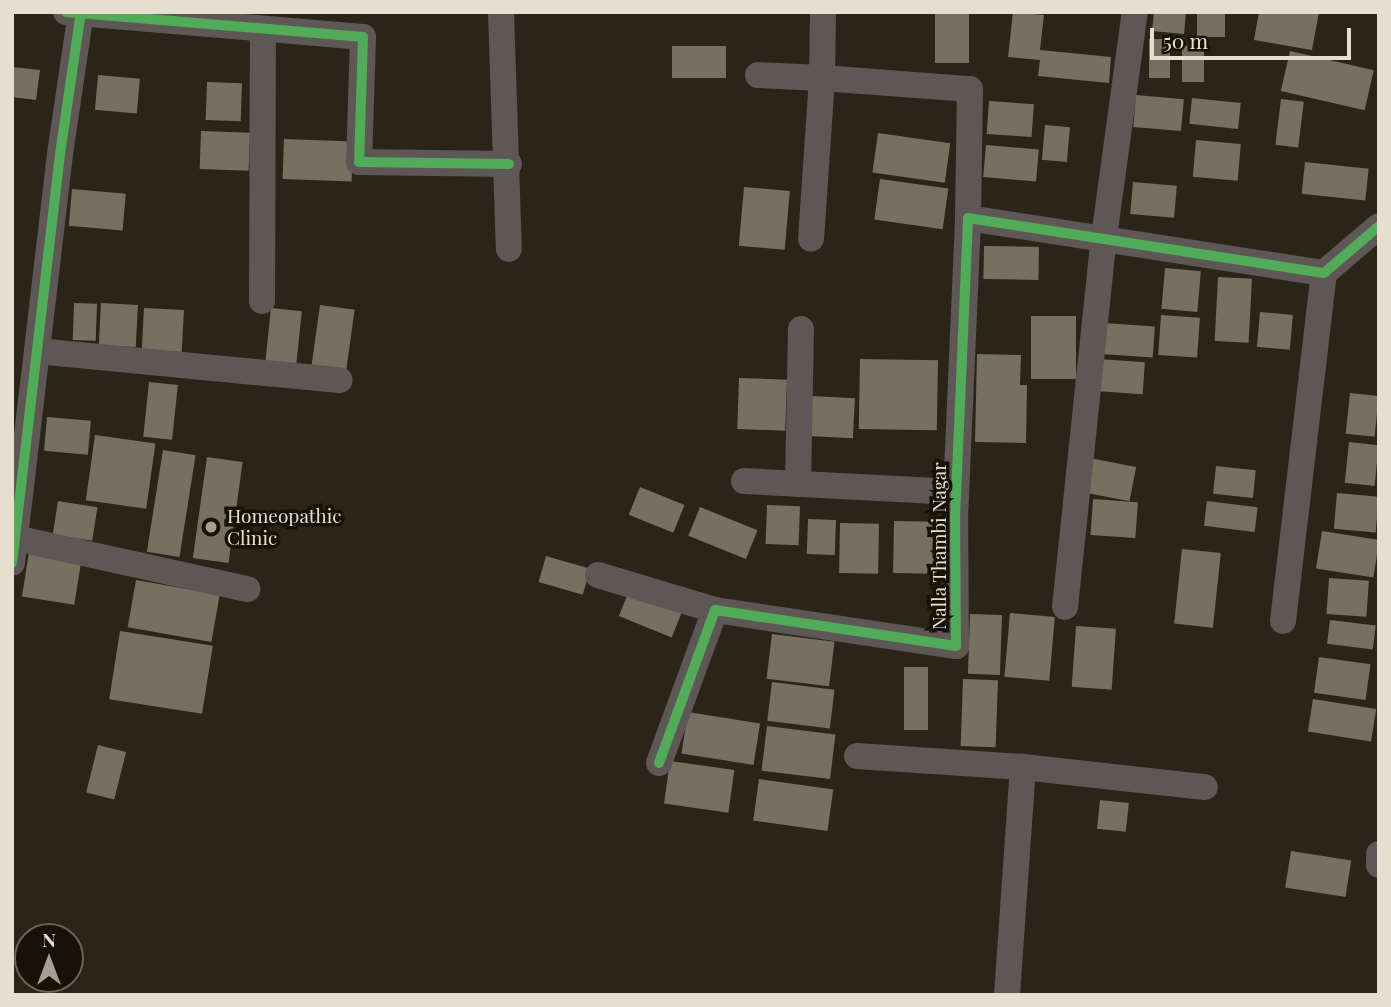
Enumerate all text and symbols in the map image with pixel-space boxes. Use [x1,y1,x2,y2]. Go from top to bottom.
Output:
scale bar [1153,14,1354,58]
text: 50 m [1163,26,1208,54]
street label: Nalla Thambi Nagar [928,462,950,630]
place label: Homeopathic Clinic [227,505,342,549]
marker: Homeopathic Clinic [201,517,221,537]
north arrow [14,923,84,993]
text: N [42,926,56,952]

